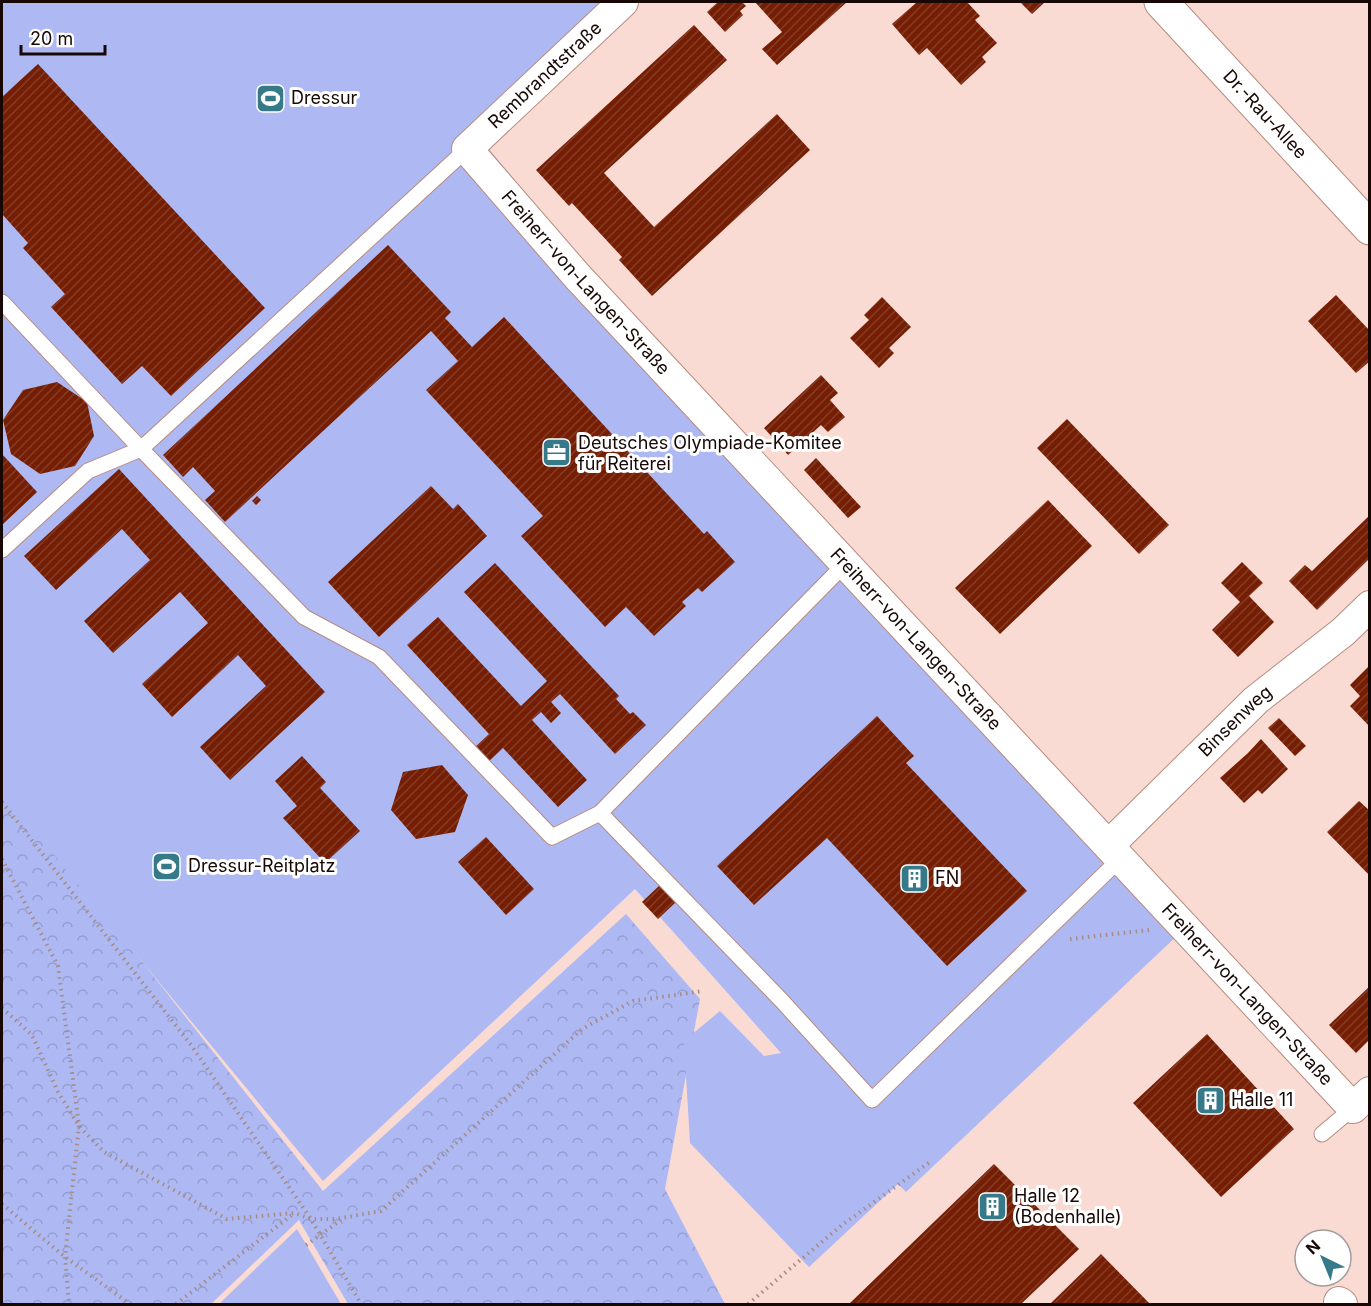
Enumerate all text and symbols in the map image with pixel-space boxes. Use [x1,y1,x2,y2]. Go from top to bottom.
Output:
street label: Rembrandtstraße [484,17,606,132]
scale bar [21,18,105,56]
text: 20 m [30,28,73,49]
street label: Dr.-Rau-Allee [1219,65,1311,163]
sports icon: Dressur [254,82,286,114]
place label: Dressur [291,87,358,108]
street label: Freiherr-von-Langen-Straße [498,186,674,379]
place label: Deutsches Olympiade-Komitee für Reiterei [578,432,842,474]
office icon: Deutsches Olympiade-Komitee für Reiterei [541,437,573,469]
street label: Freiherr-von-Langen-Straße [826,544,1006,734]
street label: Binsenweg [1194,681,1276,761]
sports icon: Dressur-Reitplatz [151,850,183,882]
place label: Dressur-Reitplatz [188,855,335,876]
building icon: FN [898,862,930,894]
place label: FN [935,867,959,888]
street label: Freiherr-von-Langen-Straße [1158,899,1337,1089]
building icon: Halle 11 [1194,1084,1226,1116]
place label: Halle 11 [1231,1089,1293,1110]
place label: Halle 12 (Bodenhalle) [1014,1185,1122,1227]
building icon: Halle 12 (Bodenhalle) [977,1190,1009,1222]
north arrow [1293,1228,1353,1288]
text: N [1301,1236,1324,1259]

